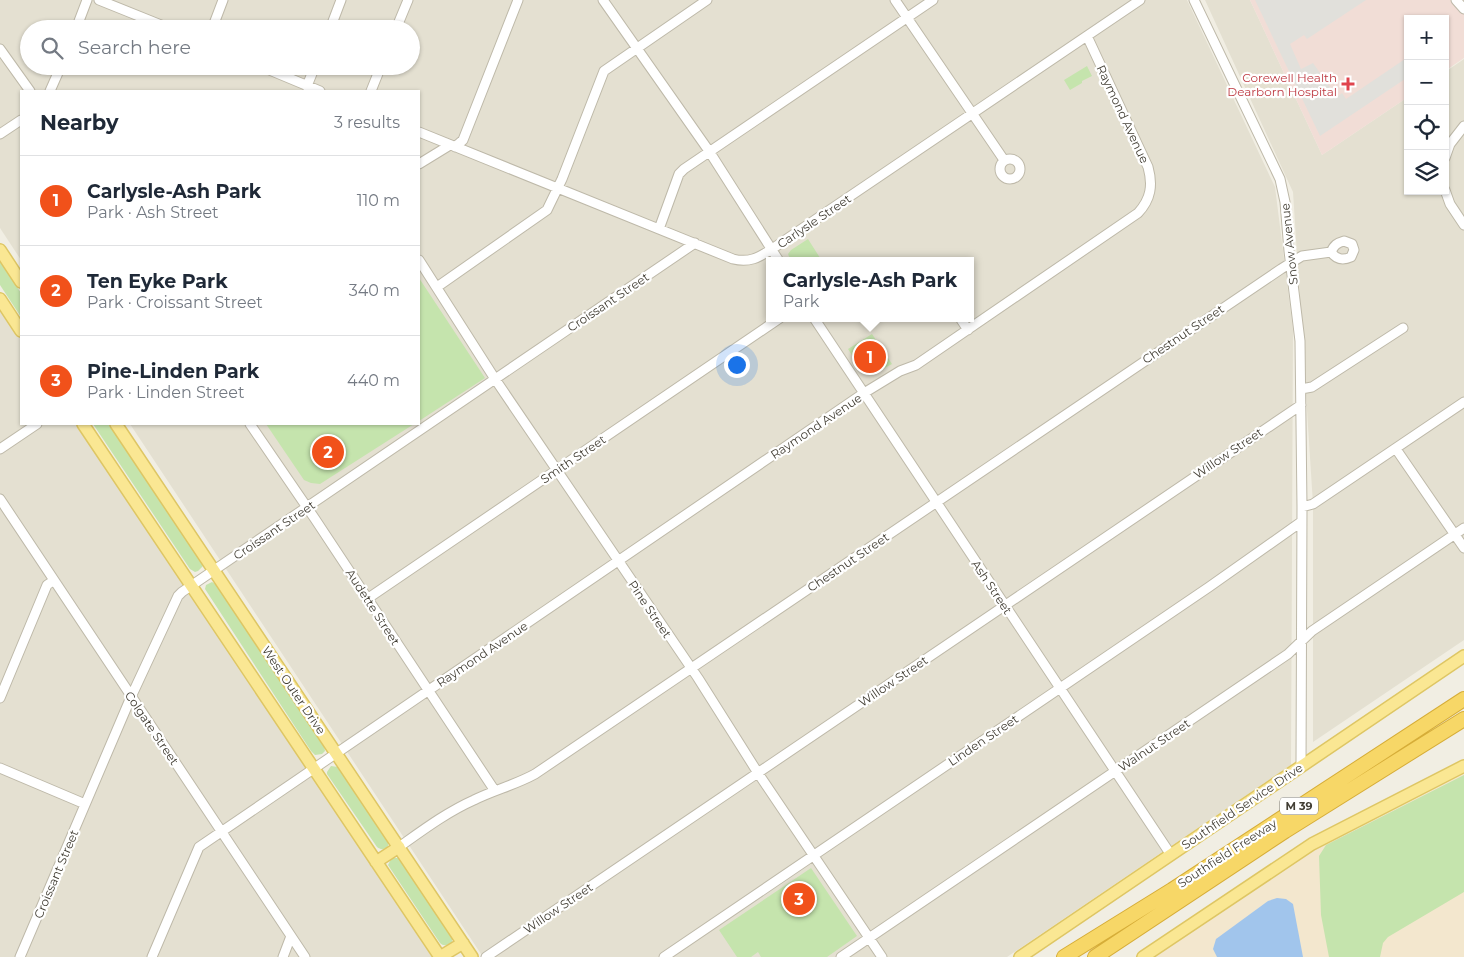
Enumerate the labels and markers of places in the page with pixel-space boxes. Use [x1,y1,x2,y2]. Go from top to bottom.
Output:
place label: Corewell Health Dearborn Hospital [1227,70,1337,99]
marker: Corewell Health Dearborn Hospital [1341,77,1355,91]
pin: 1 [854,338,886,376]
pin: 2 [312,433,344,471]
pin: 3 [783,880,815,918]

